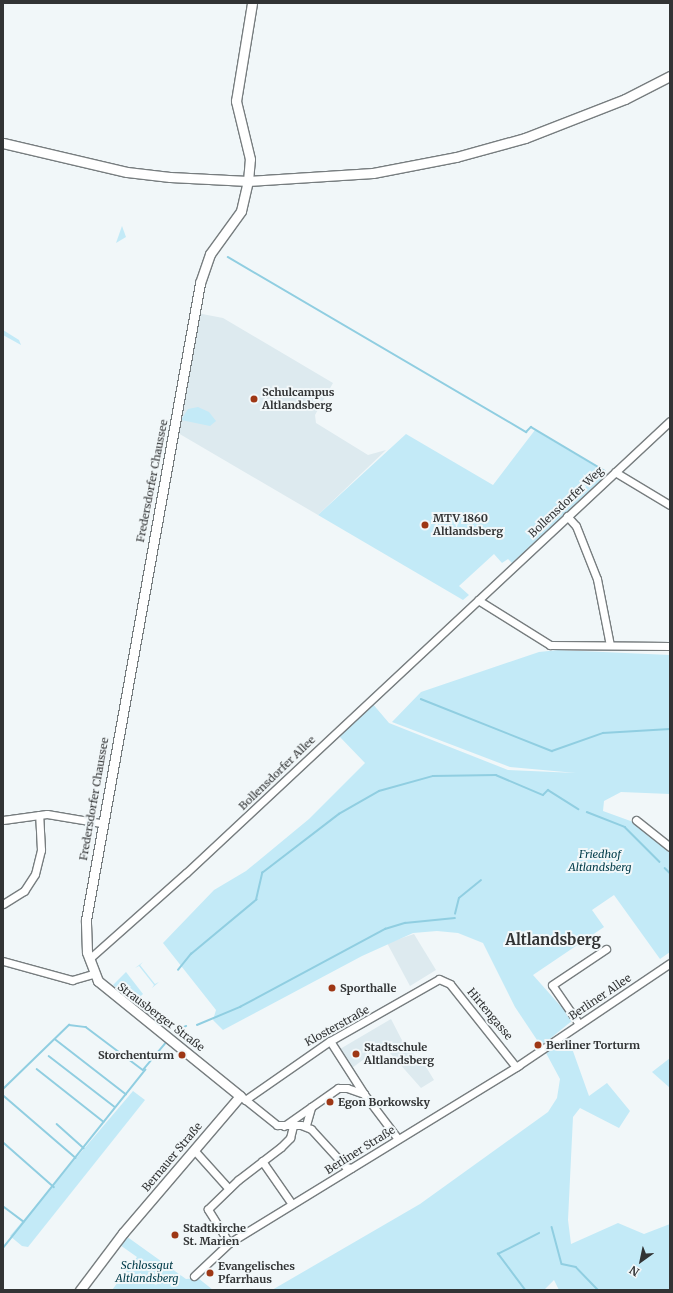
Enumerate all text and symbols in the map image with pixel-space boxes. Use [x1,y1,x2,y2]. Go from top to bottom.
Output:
place label: Schulcampus Altlandsberg [262,386,334,412]
marker: Schulcampus Altlandsberg [249,394,259,404]
street label: Fredersdorfer Chaussee [134,419,170,543]
street label: Bollensdorfer Weg [526,464,606,540]
place label: MTV 1860 Altlandsberg [433,512,503,538]
marker: MTV 1860 Altlandsberg [420,520,430,530]
street label: Bollensdorfer Allee [236,733,318,813]
street label: Fredersdorfer Chaussee [77,736,111,862]
park label: Friedhof Altlandsberg [568,848,632,874]
district label: Altlandsberg [505,931,601,949]
street label: Berliner Allee [566,971,634,1023]
street label: Strausberger Straße [115,980,207,1054]
place label: Sporthalle [340,981,396,995]
marker: Sporthalle [327,983,337,993]
street label: Hirtengasse [465,985,515,1043]
street label: Klosterstraße [303,1003,371,1049]
place label: Berliner Torturm [546,1038,640,1052]
marker: Berliner Torturm [533,1040,543,1050]
place label: Stadtschule Altlandsberg [364,1041,434,1067]
place label: Storchenturm [98,1048,174,1062]
marker: Stadtschule Altlandsberg [351,1049,361,1059]
marker: Storchenturm [177,1050,187,1060]
place label: Egon Borkowsky [338,1095,430,1109]
marker: Egon Borkowsky [325,1097,335,1107]
street label: Bernauer Straße [139,1120,205,1194]
street label: Berliner Straße [322,1123,398,1177]
place label: Stadtkirche St. Marien [183,1222,246,1248]
marker: Stadtkirche St. Marien [170,1230,180,1240]
north arrow [621,1241,661,1281]
park label: Schlossgut Altlandsberg [115,1259,179,1285]
place label: Evangelisches Pfarrhaus [218,1260,295,1286]
text: N [627,1263,642,1279]
marker: Evangelisches Pfarrhaus [205,1268,215,1278]

